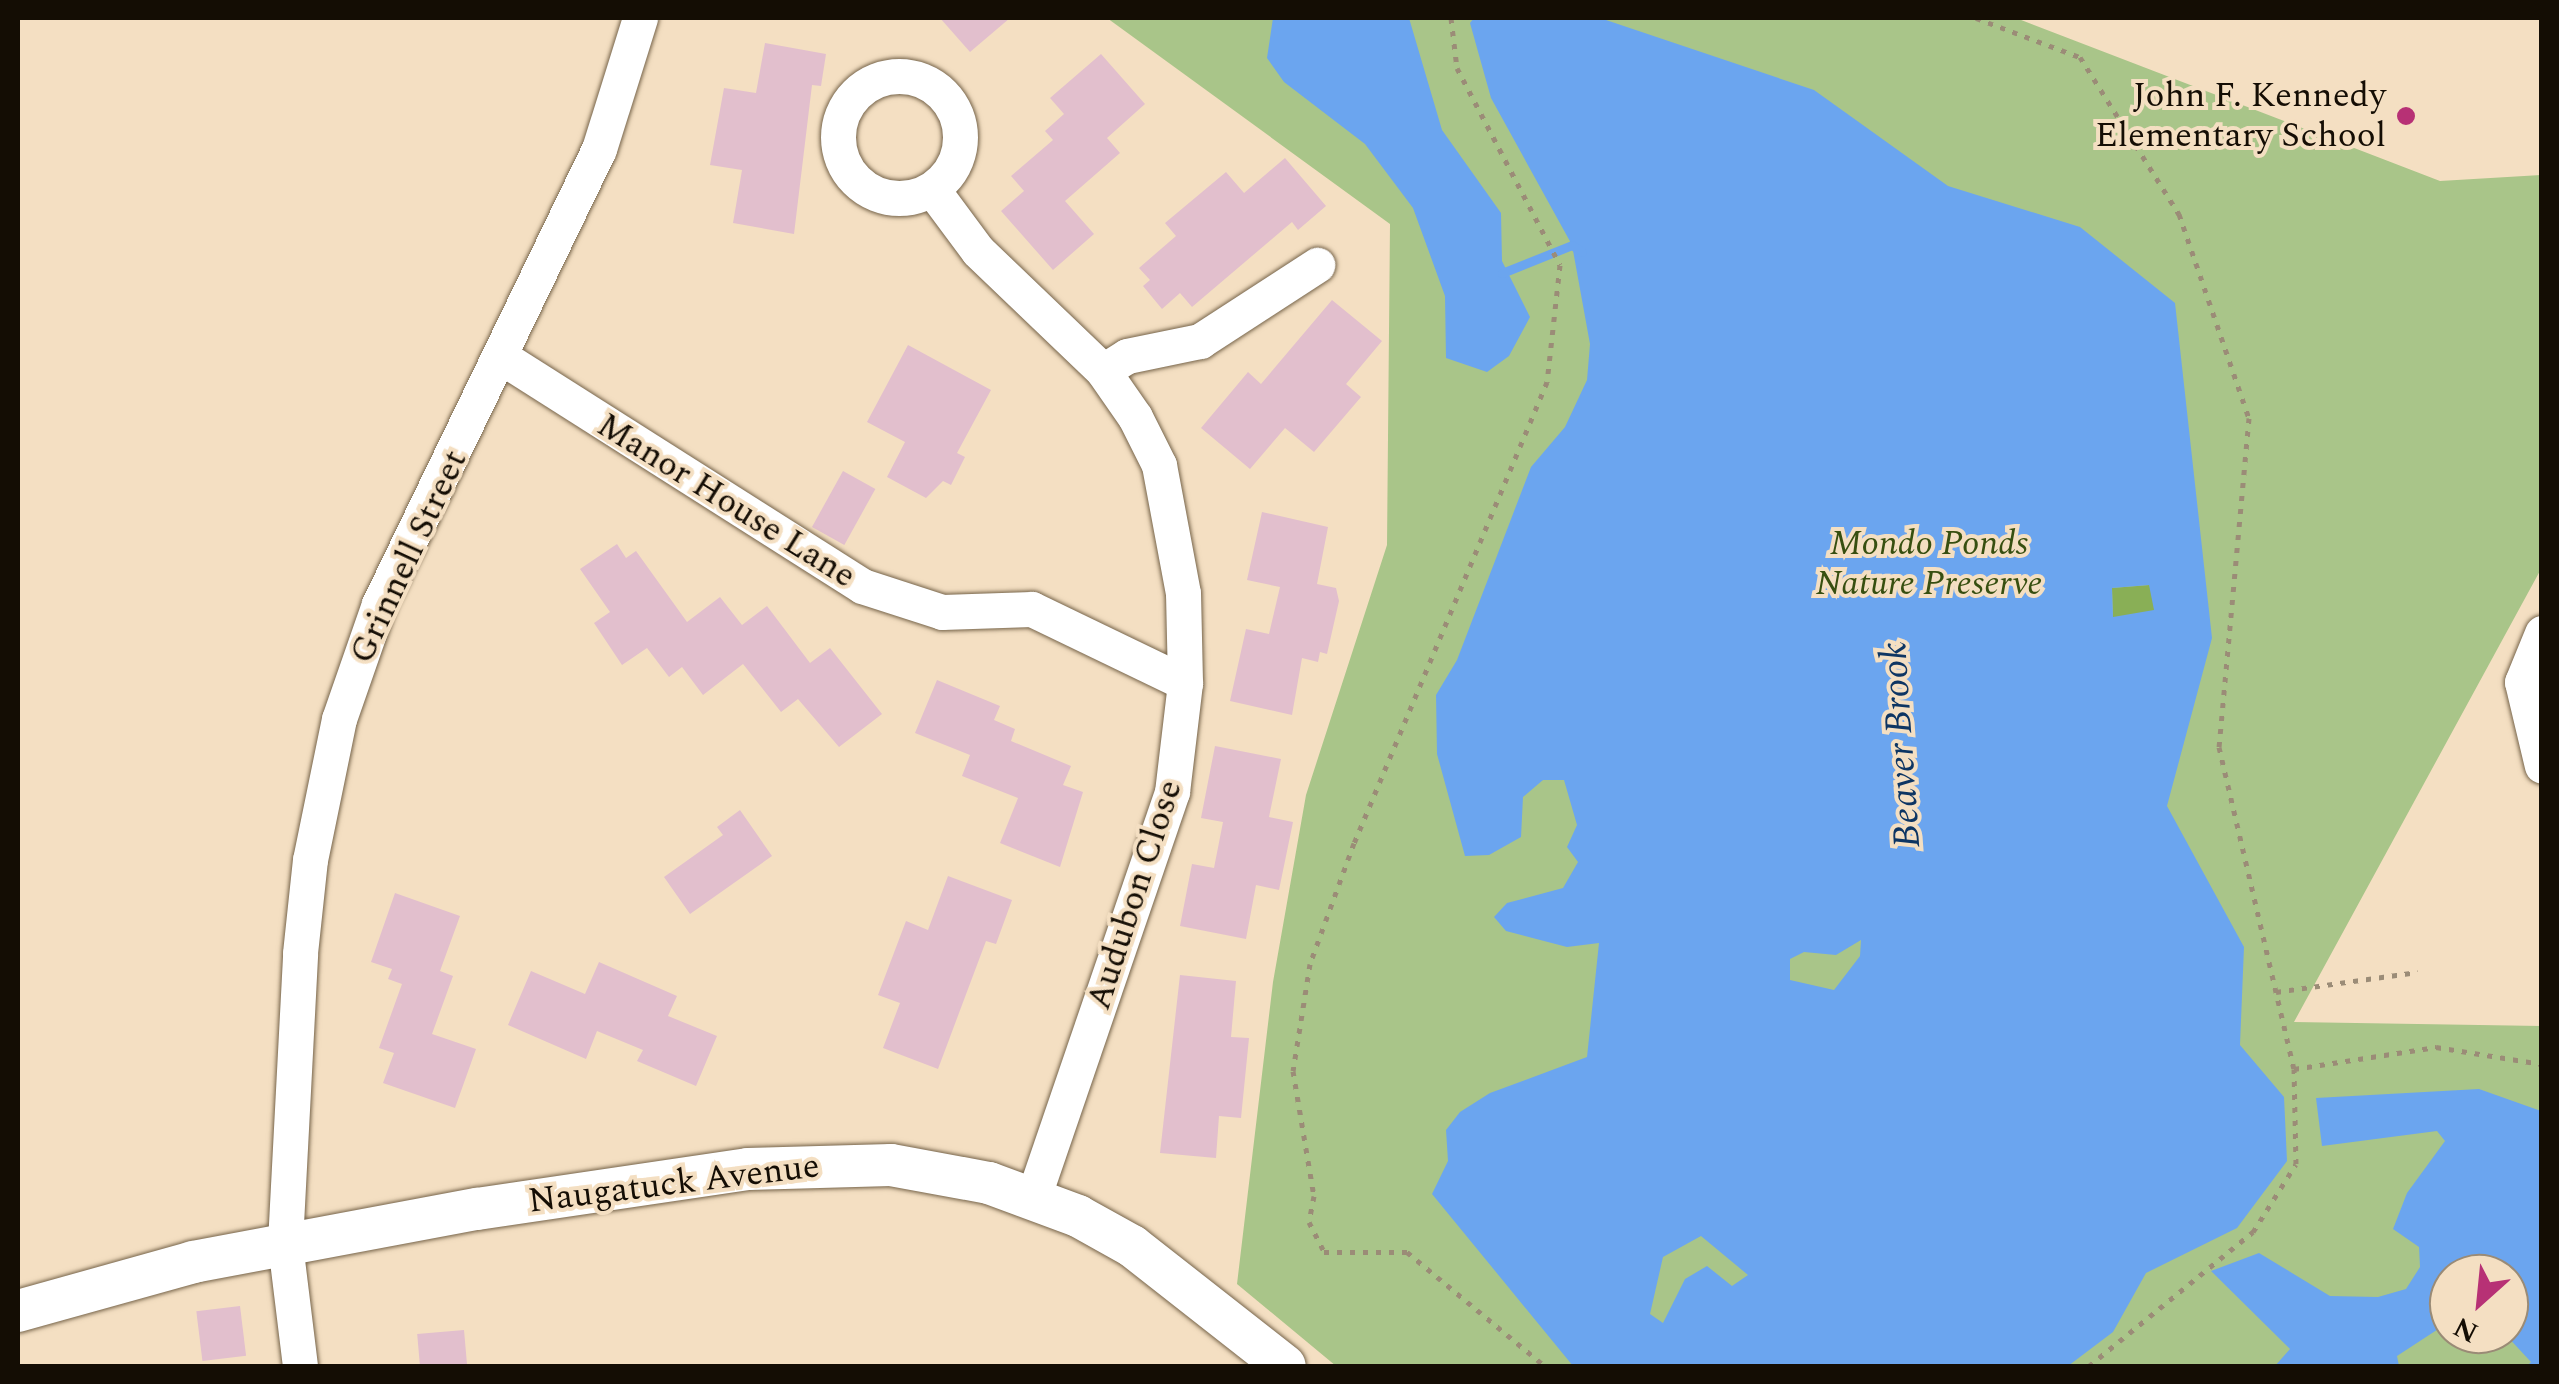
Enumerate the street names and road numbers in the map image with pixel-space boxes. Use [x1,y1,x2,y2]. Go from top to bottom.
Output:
street label: Manor House Lane [589,405,863,597]
street label: Grinnell Street [341,444,477,670]
street label: Audubon Close [1078,775,1192,1015]
street label: Naugatuck Avenue [526,1145,822,1223]

